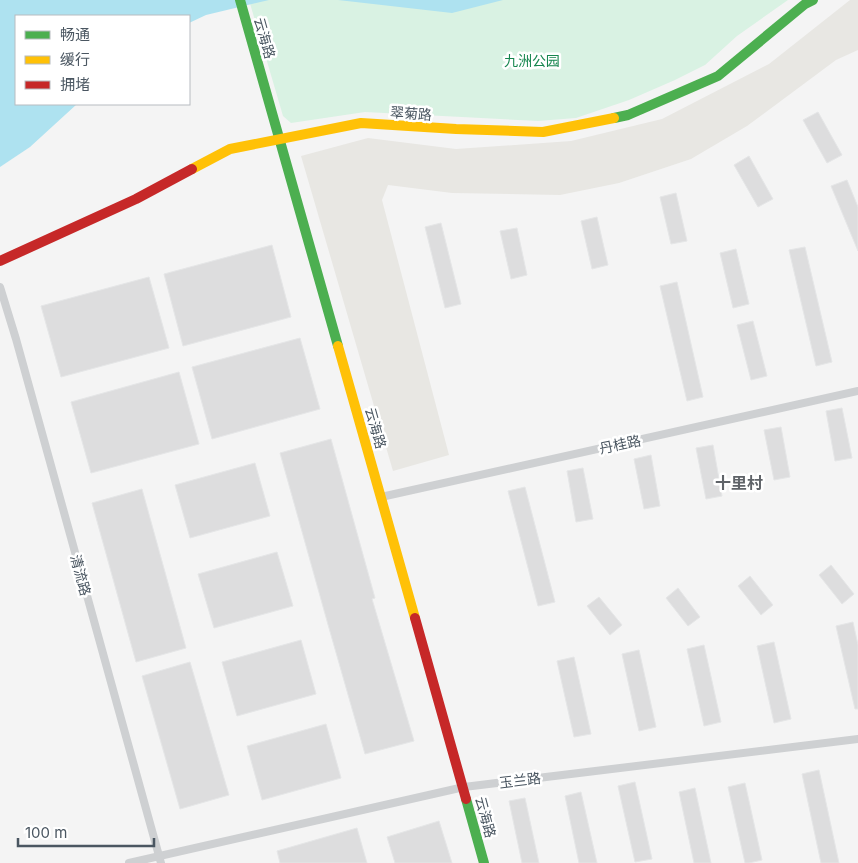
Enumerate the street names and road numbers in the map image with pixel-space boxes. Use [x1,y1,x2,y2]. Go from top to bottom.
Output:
street label: 云海路 [251,15,279,61]
street label: 翠菊路 [389,103,433,123]
street label: 云海路 [362,405,390,451]
street label: 丹桂路 [598,431,642,457]
street label: 清流路 [67,553,95,597]
street label: 玉兰路 [498,769,542,791]
street label: 云海路 [472,795,500,839]

